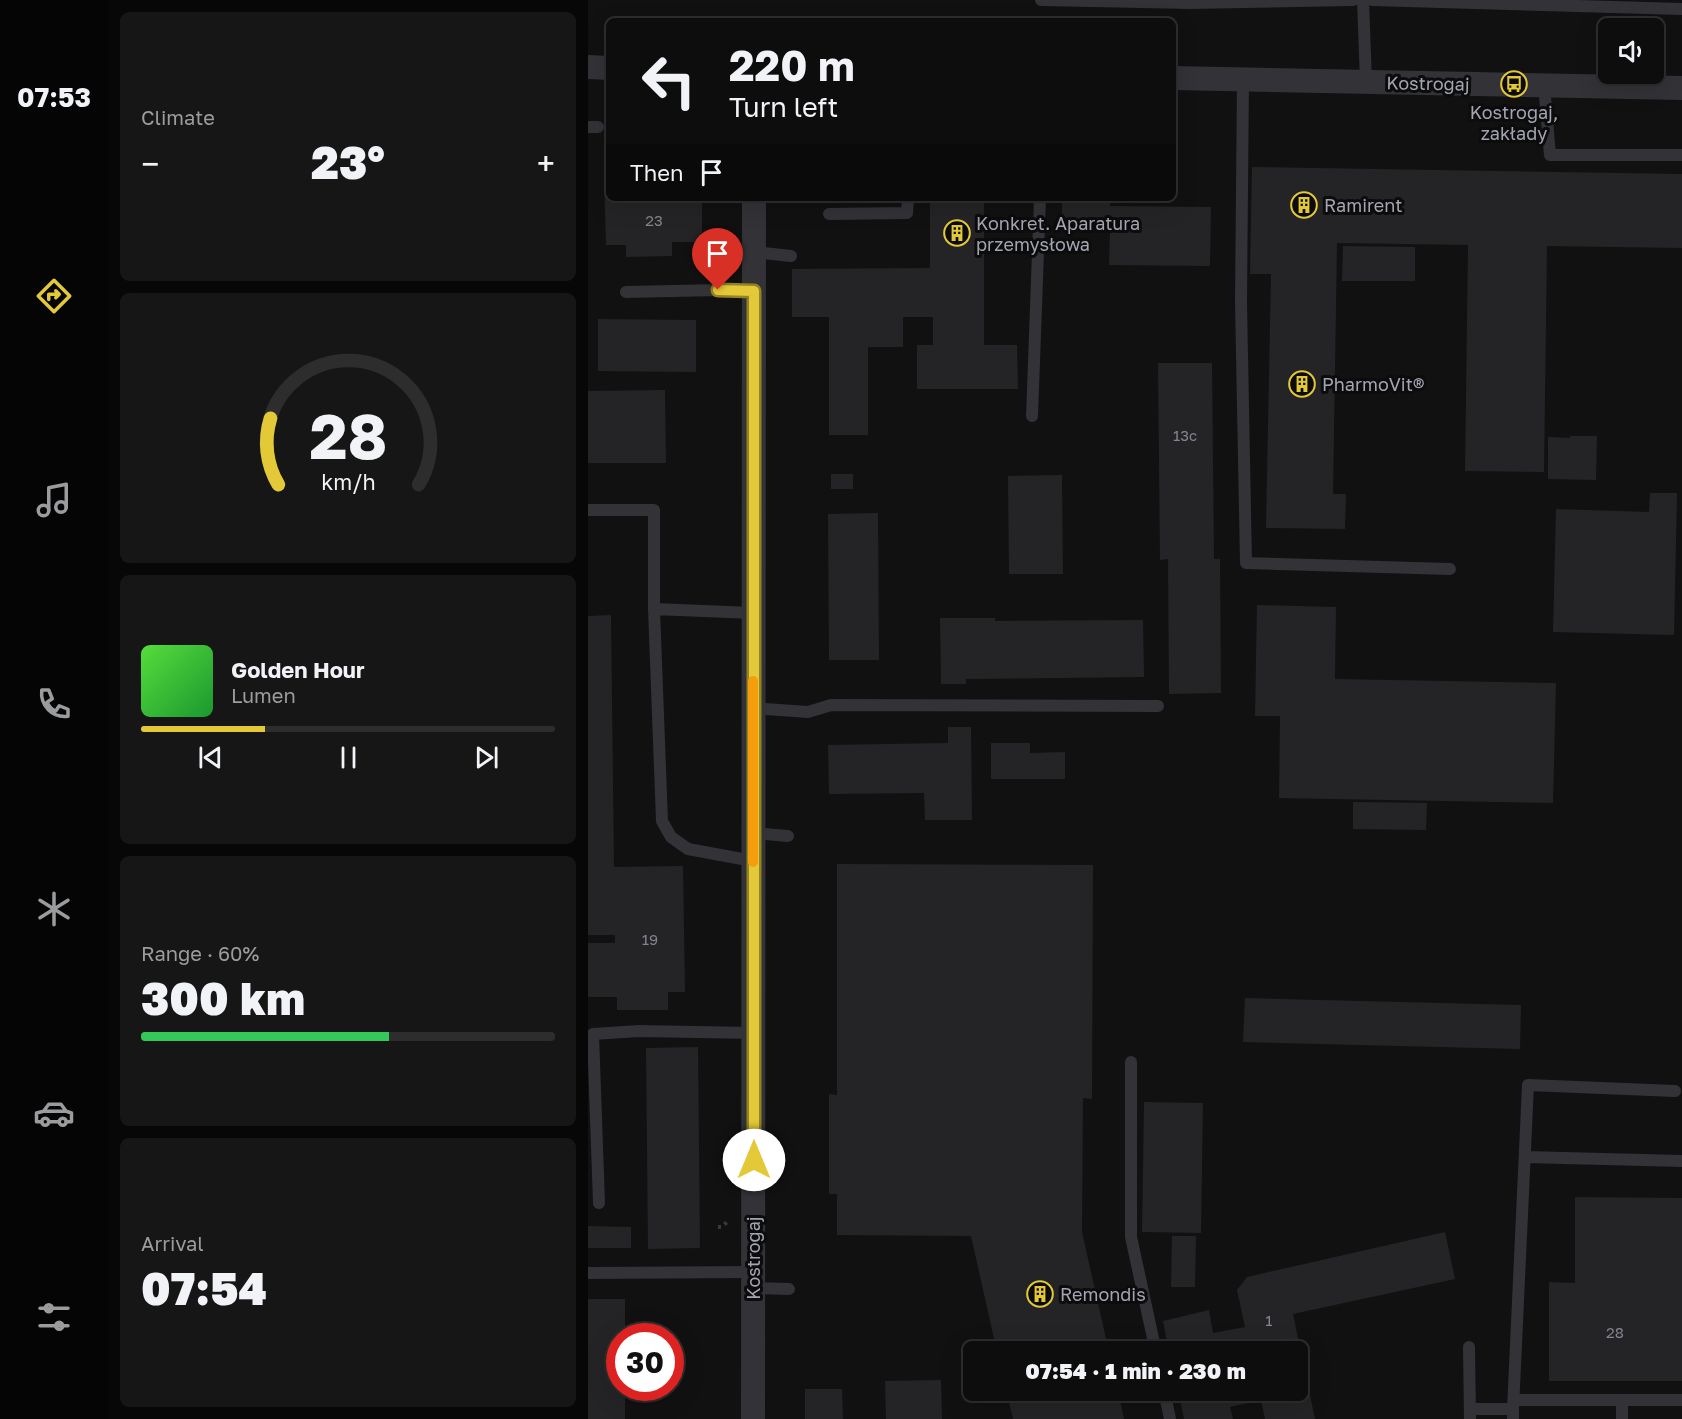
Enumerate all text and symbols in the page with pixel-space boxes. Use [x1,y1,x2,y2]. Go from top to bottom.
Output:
map controls [1598,18,1664,84]
button: sound [1598,18,1664,84]
text: 220 m [729,40,855,90]
icon: left [630,42,708,120]
bus stop icon: Kostrogaj, zakłady [1499,69,1529,99]
street label: Kostrogaj [1386,71,1470,95]
text: 07:53 [17,81,91,113]
text: Turn left [729,91,838,123]
place label: Kostrogaj, zakłady [1470,101,1558,144]
text: Climate [141,105,215,129]
text: 23° [311,135,385,189]
text: − [141,144,159,183]
text: + [537,144,555,183]
icon: arrive [695,156,728,189]
text: Then [630,159,683,186]
building icon: Ramirent [1289,190,1319,220]
place label: Ramirent [1324,194,1402,216]
house number: 23 [645,211,663,229]
place label: Konkret. Aparatura przemysłowa [976,212,1140,255]
building icon: Konkret. Aparatura przemysłowa [942,218,972,248]
pin [692,228,743,290]
icon: arrive [701,237,734,270]
icon: directions [33,275,75,317]
building icon: PharmoVit® [1287,369,1317,399]
place label: PharmoVit® [1322,373,1425,395]
text: 28 [309,398,387,473]
house number: 13c [1173,426,1197,444]
text: km/h [321,470,375,496]
icon: music [33,479,75,521]
text: Golden Hour [231,656,365,683]
icon: phone [33,683,75,725]
text: Lumen [231,683,296,707]
icon: previous [194,741,227,774]
icon: pause [332,741,365,774]
icon: next [470,741,503,774]
icon: climate [33,888,75,930]
house number: 19 [642,930,658,948]
text: Range · 60% [141,941,259,965]
text: 300 km [141,971,305,1025]
icon: car [33,1092,75,1134]
position arrow [722,1128,786,1192]
street label: Kostrogaj [742,1216,764,1300]
text: Arrival [141,1231,204,1255]
text: 07:54 [141,1261,267,1315]
building icon: Remondis [1025,1279,1055,1309]
place label: Remondis [1060,1283,1146,1305]
icon: filters [33,1296,75,1338]
house number: 1 [1265,1311,1273,1329]
speed limit sign: 30 [606,1323,684,1401]
house number: 28 [1606,1323,1624,1341]
text: 07:54 · 1 min · 230 m [1025,1357,1246,1384]

